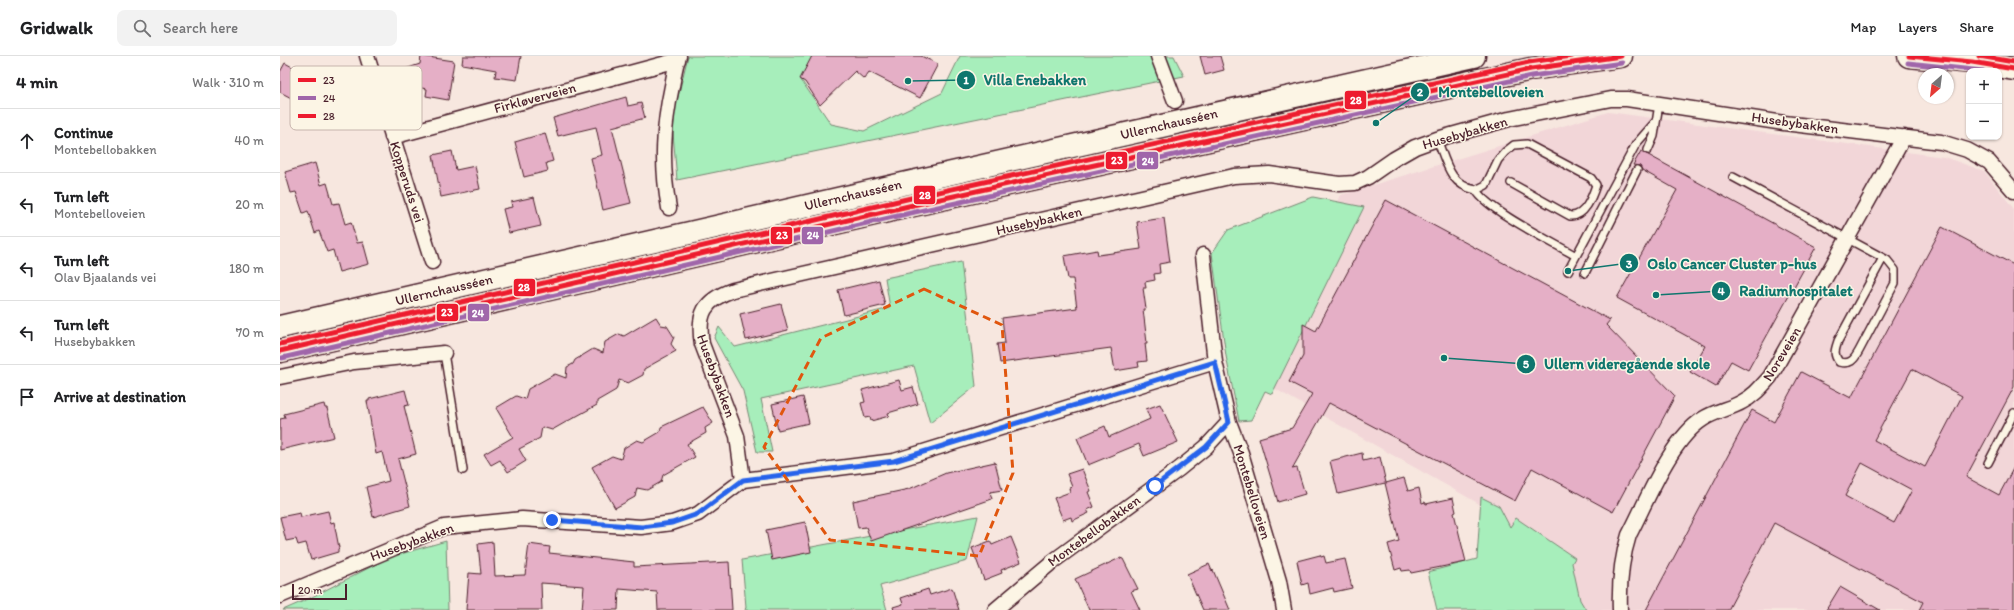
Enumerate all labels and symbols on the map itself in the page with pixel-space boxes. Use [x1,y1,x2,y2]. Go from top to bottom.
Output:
legend [290,66,422,130]
callout: Villa Enebakken [956,66,1094,93]
north arrow [1918,68,1954,104]
text: Villa Enebakken [984,71,1087,89]
text: 1 [963,73,969,87]
text: 23 [323,74,335,87]
callout: Montebelloveien [1410,78,1552,105]
street label: Firkløverveien [492,79,578,117]
text: Montebelloveien [1438,83,1544,101]
text: 2 [1417,85,1424,99]
line badge: 28 [1344,90,1367,110]
text: 24 [323,92,336,105]
text: 28 [1350,94,1362,107]
street label: Ullernchausséen [1119,105,1219,143]
street label: Husebybakken [1750,108,1840,138]
text: 28 [323,110,335,123]
street label: Husebybakken [1420,113,1510,153]
street label: Kopperuds vei [386,139,428,225]
line badge: 23 [1105,151,1128,170]
line badge: 24 [1136,151,1159,170]
text: 23 [1111,154,1123,167]
text: 24 [1142,155,1155,168]
street label: Ullernchausséen [803,176,903,214]
line badge: 28 [913,185,936,205]
text: 28 [919,189,931,202]
street label: Husebybakken [994,203,1084,239]
line badge: 23 [770,226,793,245]
line badge: 24 [801,226,824,245]
text: 23 [776,229,788,242]
text: 24 [807,229,820,242]
callout: Oslo Cancer Cluster p-hus [1619,250,1825,277]
text: Oslo Cancer Cluster p-hus [1647,255,1817,274]
text: 3 [1626,257,1633,271]
street label: Ullernchausséen [394,271,494,309]
callout: Radiumhospitalet [1711,277,1860,304]
line badge: 28 [513,278,536,297]
text: 28 [518,281,530,294]
text: Radiumhospitalet [1739,282,1853,301]
text: 4 [1717,284,1725,298]
line badge: 23 [436,303,459,322]
line badge: 24 [467,303,490,322]
text: 23 [441,306,453,319]
text: 24 [472,307,485,320]
street label: Noreveien [1759,324,1805,384]
street label: Husebybakken [693,332,739,420]
callout: Ullern videregående skole [1516,350,1718,377]
text: Ullern videregående skole [1544,355,1710,374]
text: 5 [1523,357,1530,371]
street label: Montebelloveien [1229,442,1275,542]
route start [1146,477,1164,495]
street label: Montebellobakken [1044,492,1144,570]
route end [543,511,561,529]
street label: Husebybakken [368,519,456,565]
scale bar [292,582,347,601]

